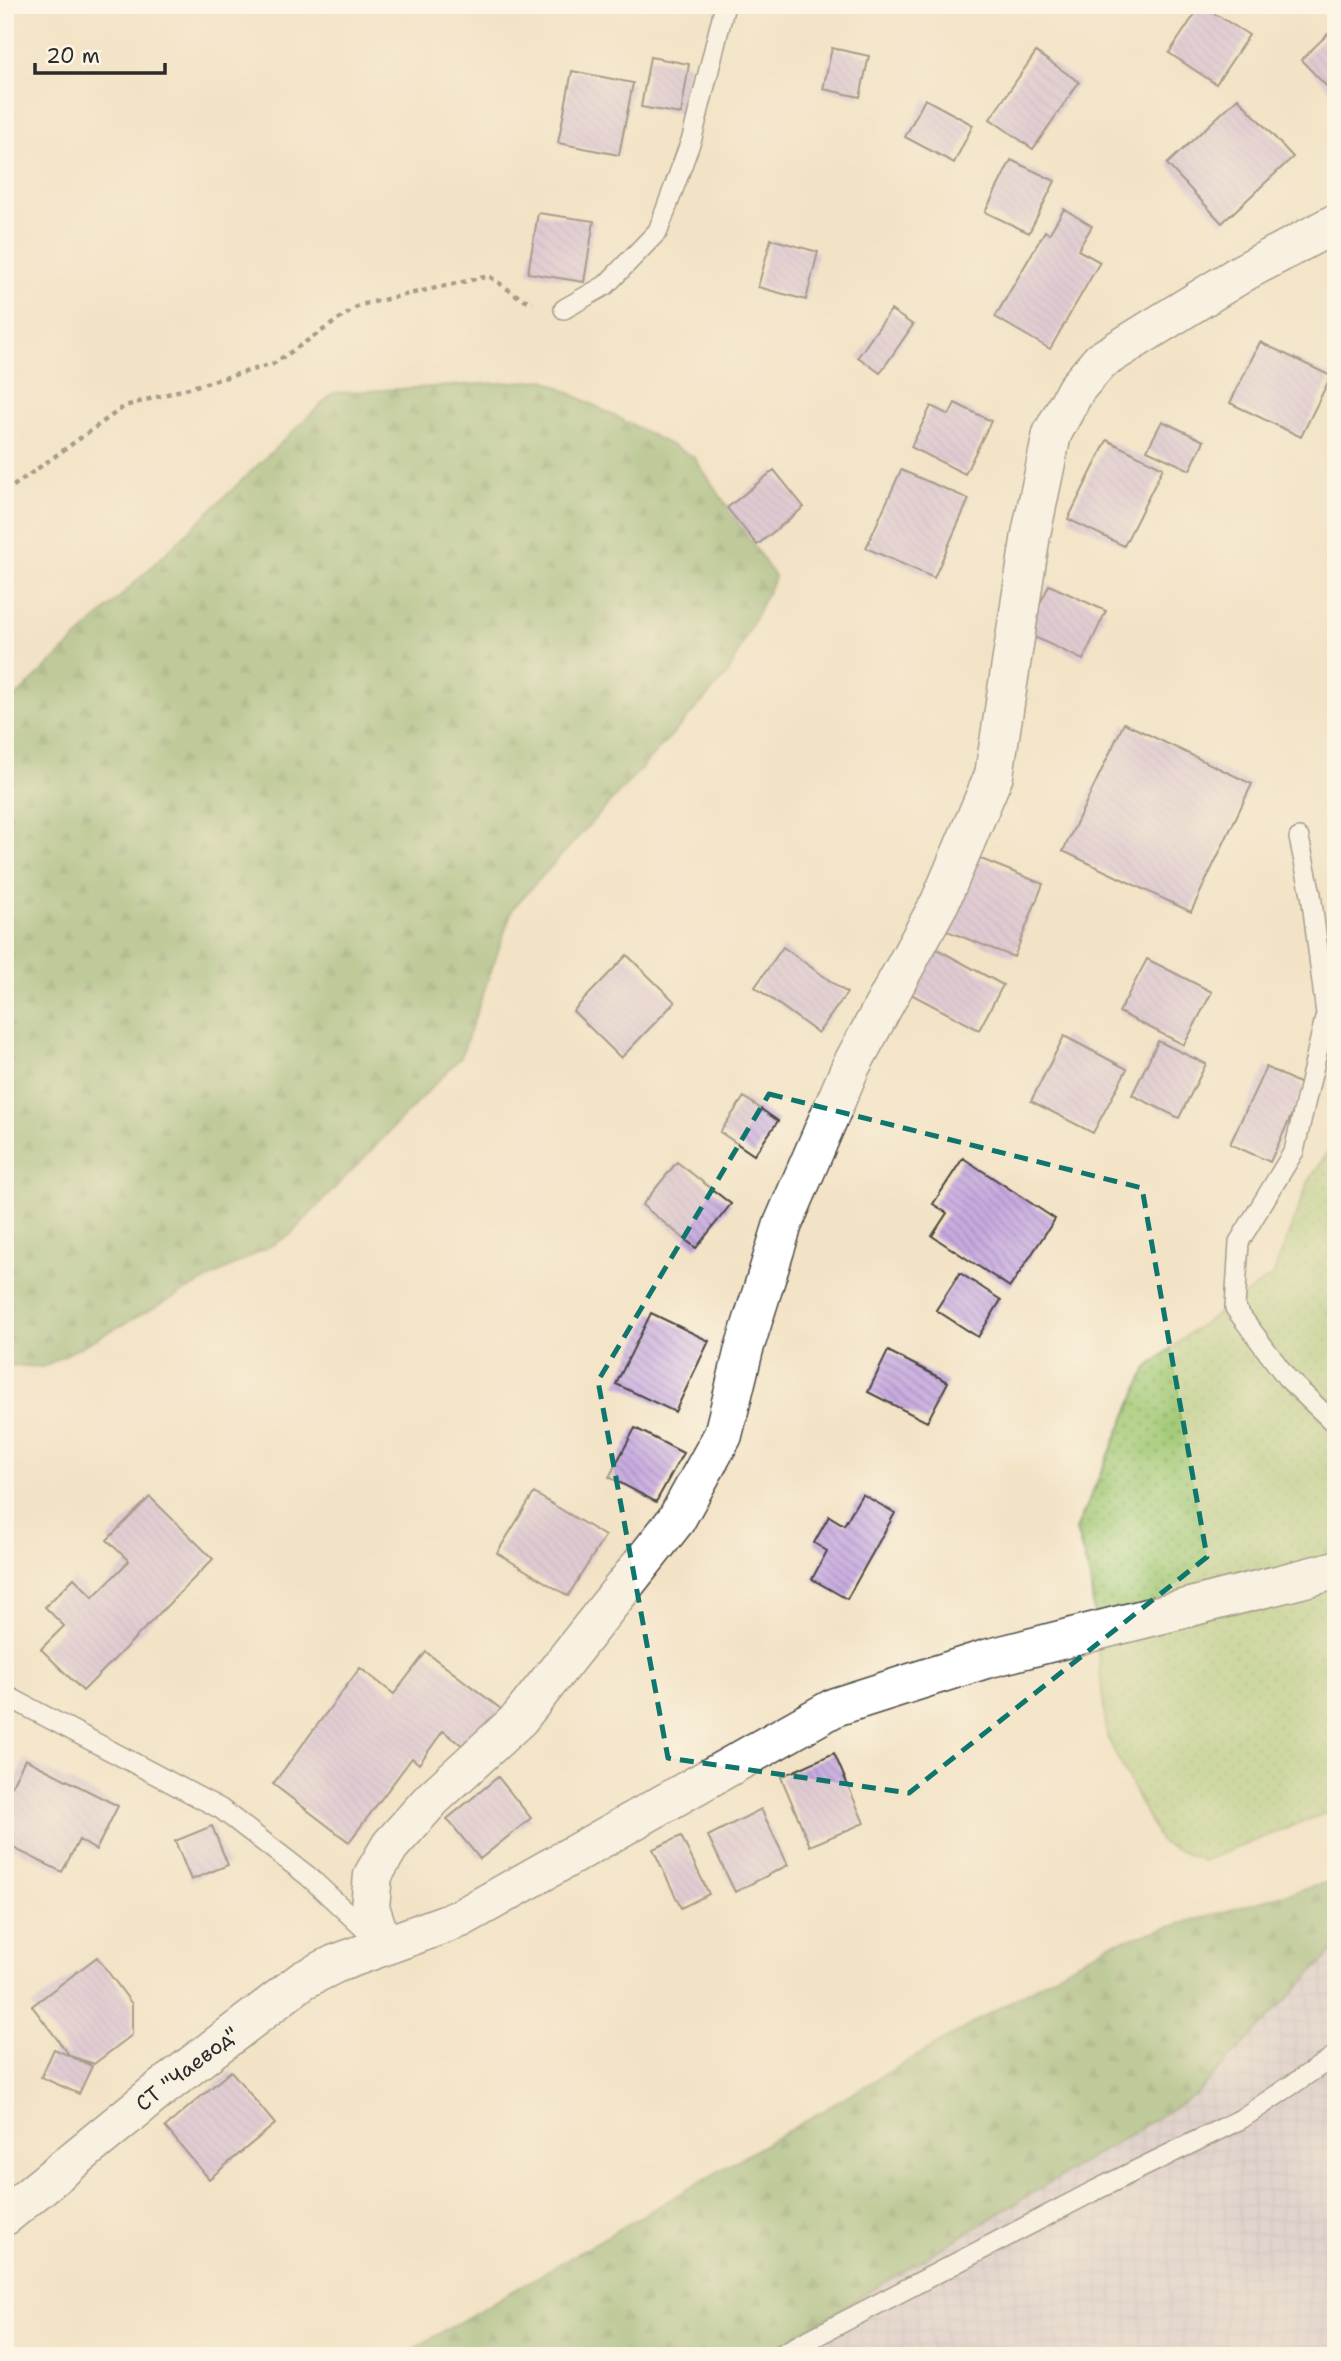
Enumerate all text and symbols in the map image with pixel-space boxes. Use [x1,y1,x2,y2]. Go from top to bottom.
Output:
scale bar [35,32,164,76]
text: 20 m [46,42,100,70]
street label: СТ "Чаевод" [130,2020,244,2118]

